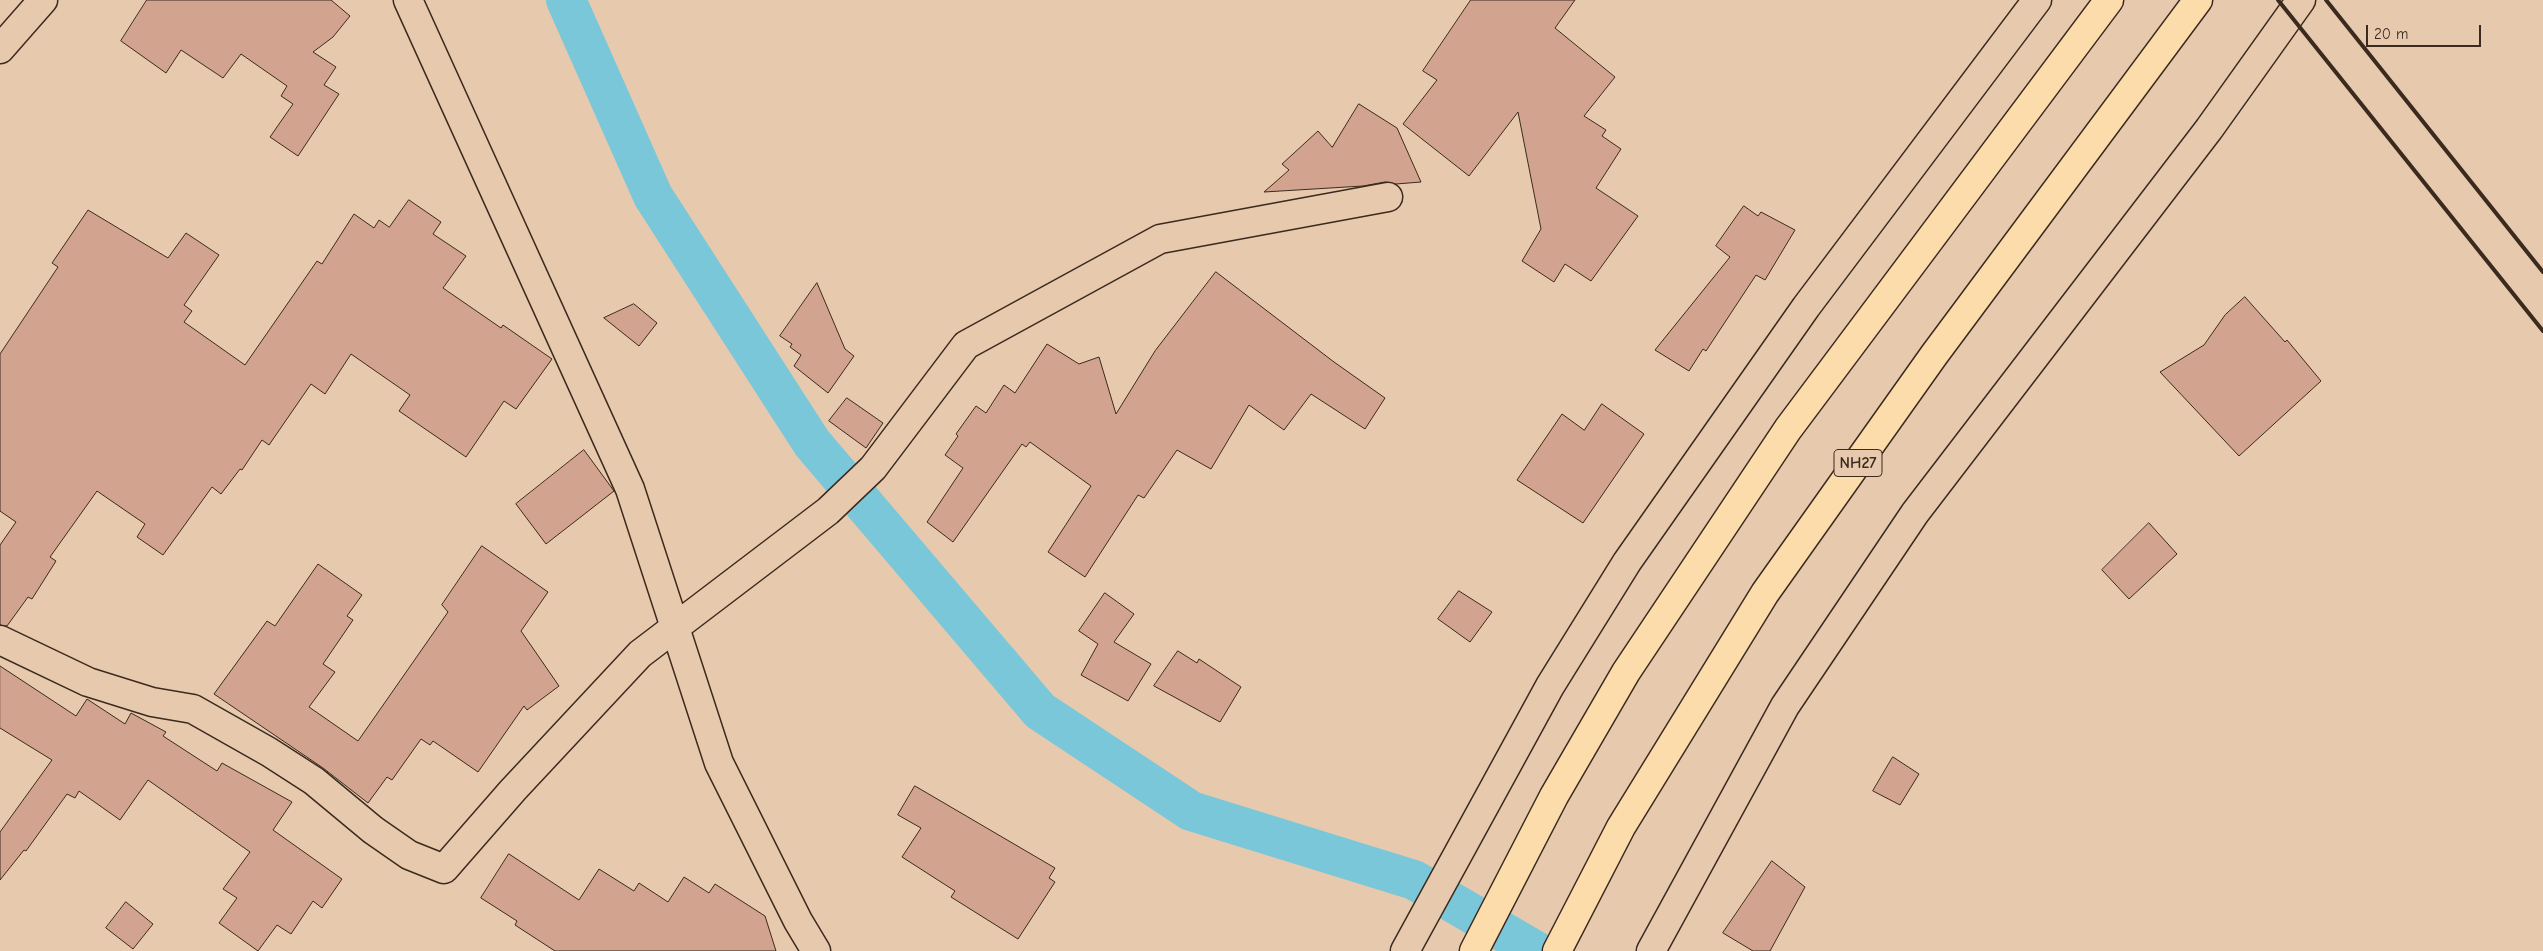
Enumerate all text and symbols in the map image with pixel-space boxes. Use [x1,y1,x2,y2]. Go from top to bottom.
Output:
scale bar [2368,15,2483,47]
text: 20 m [2374,25,2408,43]
road number: NH27 [1834,449,1882,476]

